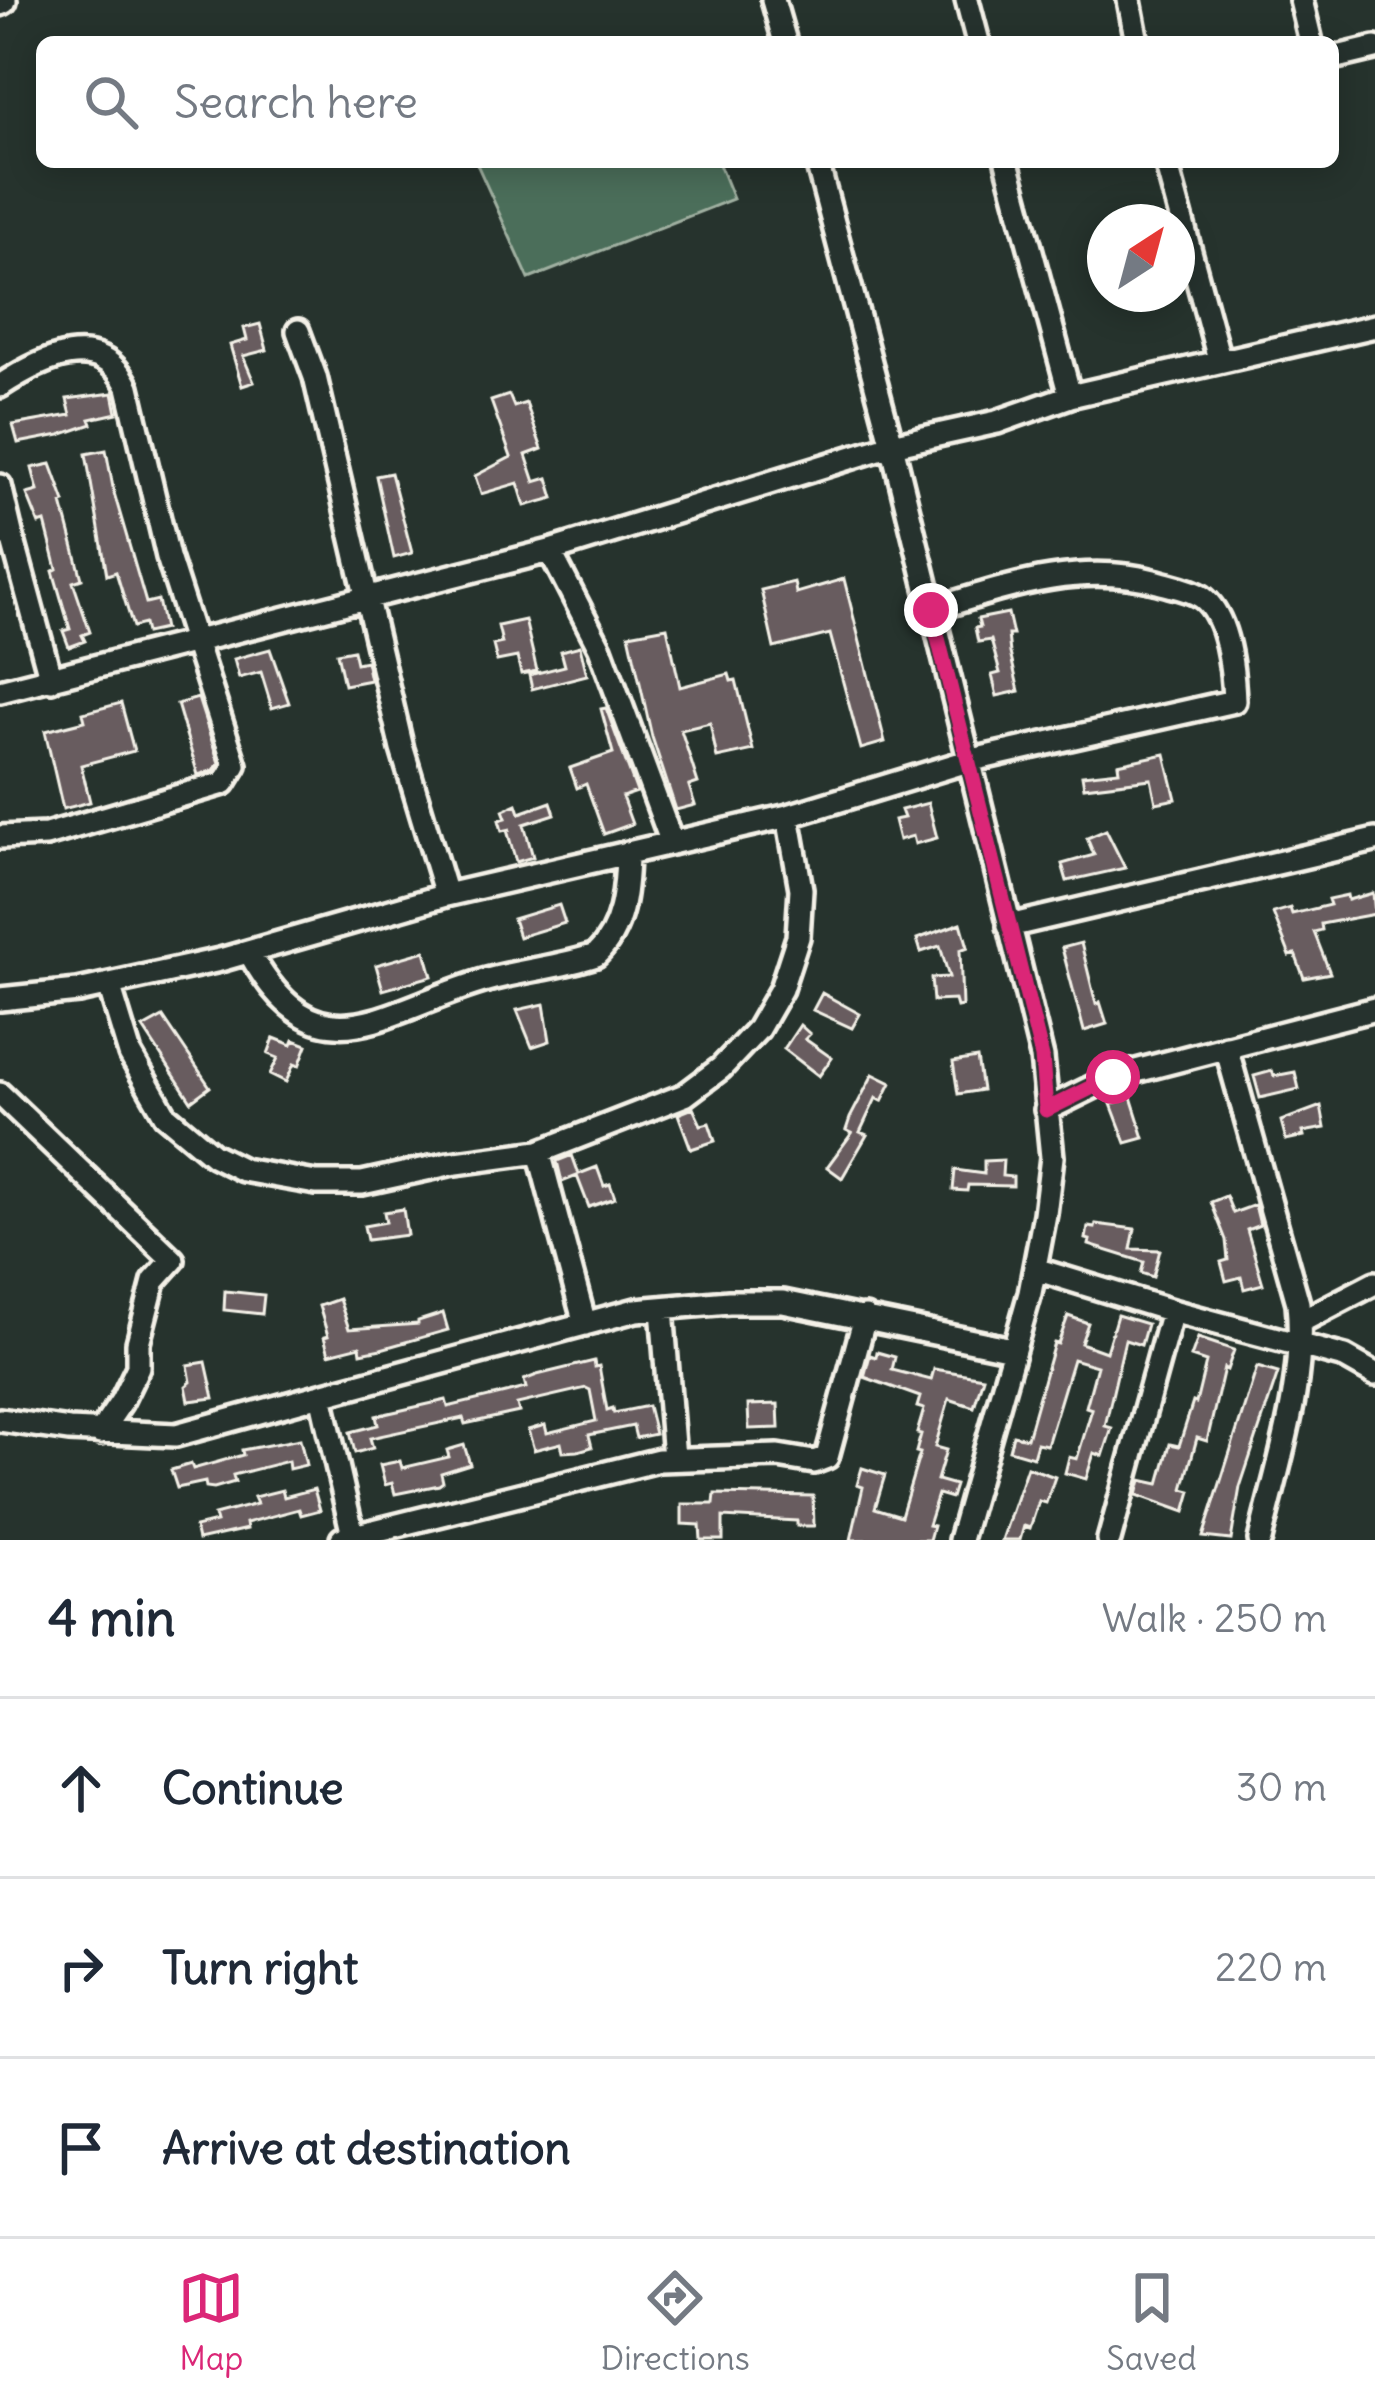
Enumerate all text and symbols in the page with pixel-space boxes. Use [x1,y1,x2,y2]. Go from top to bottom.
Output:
search box [36,36,1339,168]
icon: search [78,69,144,135]
text: Search here [174,74,418,130]
north arrow [1087,204,1195,312]
route end [904,583,958,637]
route start [1086,1050,1140,1104]
text: 4 min [48,1586,175,1650]
text: Walk · 250 m [1102,1594,1327,1643]
icon: ahead [48,1755,114,1821]
text: Continue [162,1760,344,1816]
text: 30 m [1236,1763,1327,1812]
icon: right [48,1935,114,2001]
text: Turn right [162,1940,358,1996]
text: 220 m [1215,1943,1327,1992]
icon: arrive [48,2115,114,2181]
text: Arrive at destination [162,2120,571,2176]
tab: Map [178,2265,244,2379]
tab: Directions [601,2265,750,2379]
tab: Saved [1106,2265,1197,2379]

